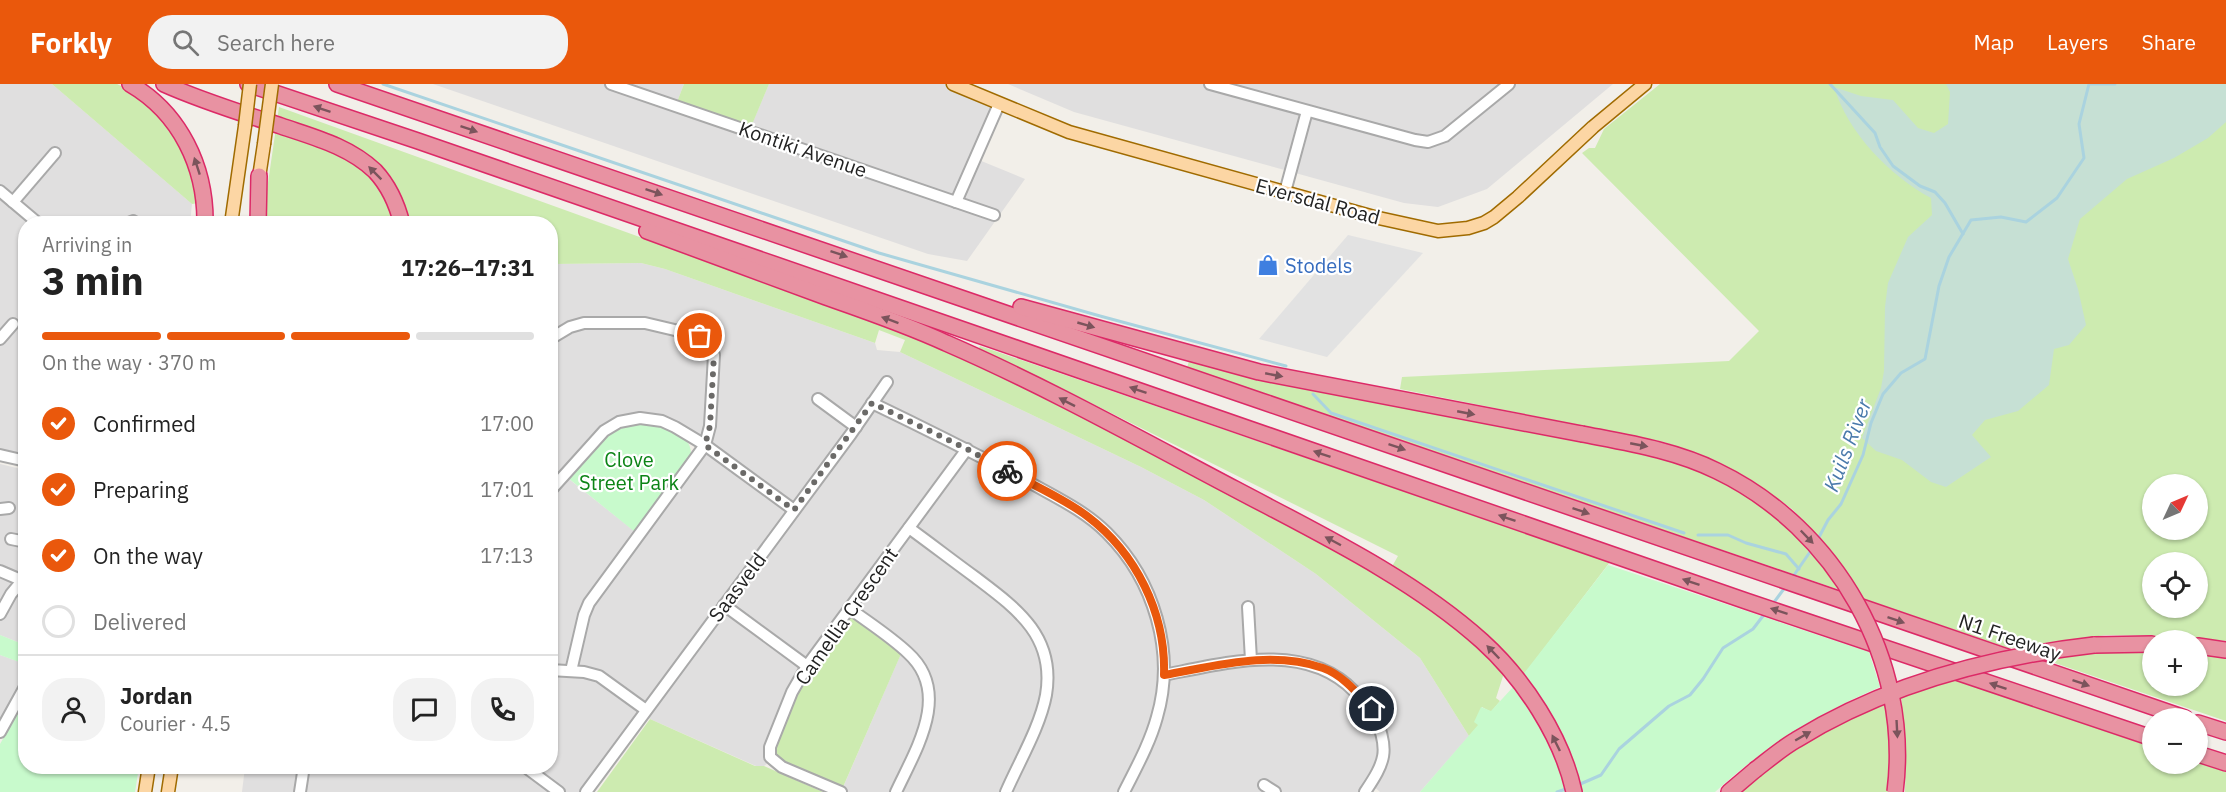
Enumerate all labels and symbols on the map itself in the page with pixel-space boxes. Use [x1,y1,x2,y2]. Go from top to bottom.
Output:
one-way arrow [313,104,331,113]
street label: Kontiki Avenue [735,114,871,184]
one-way arrow [460,125,478,134]
one-way arrow [192,157,201,175]
one-way arrow [368,165,382,180]
street label: Eversdal Road [1253,171,1383,231]
one-way arrow [645,187,663,197]
one-way arrow [830,250,848,260]
place label: Stodels [1285,252,1353,279]
shop icon: Stodels [1256,253,1280,277]
pin [674,310,725,361]
one-way arrow [881,315,899,325]
one-way arrow [1077,321,1095,331]
one-way arrow [1265,371,1284,380]
one-way arrow [1129,385,1147,395]
water label: Kuils River [1817,393,1878,495]
one-way arrow [1058,397,1075,407]
one-way arrow [1456,409,1475,418]
courier [977,441,1037,501]
one-way arrow [1630,441,1649,450]
one-way arrow [1388,442,1406,452]
park label: Clove Street Park [579,446,679,496]
one-way arrow [1313,449,1331,458]
north arrow [2142,474,2208,540]
one-way arrow [1572,507,1590,517]
one-way arrow [1498,512,1516,522]
one-way arrow [1800,530,1814,544]
one-way arrow [1324,536,1341,546]
street label: Camellia Crescent [788,542,904,690]
street label: Saasveld [702,547,772,627]
one-way arrow [1682,576,1700,586]
one-way arrow [1770,606,1788,616]
street label: N1 Freeway [1955,607,2065,667]
one-way arrow [1887,616,1905,626]
one-way arrow [1486,645,1500,659]
one-way arrow [2072,679,2090,688]
one-way arrow [1989,680,2007,690]
pin [1346,683,1397,734]
one-way arrow [1892,720,1901,739]
one-way arrow [1795,731,1812,741]
one-way arrow [1551,734,1560,751]

